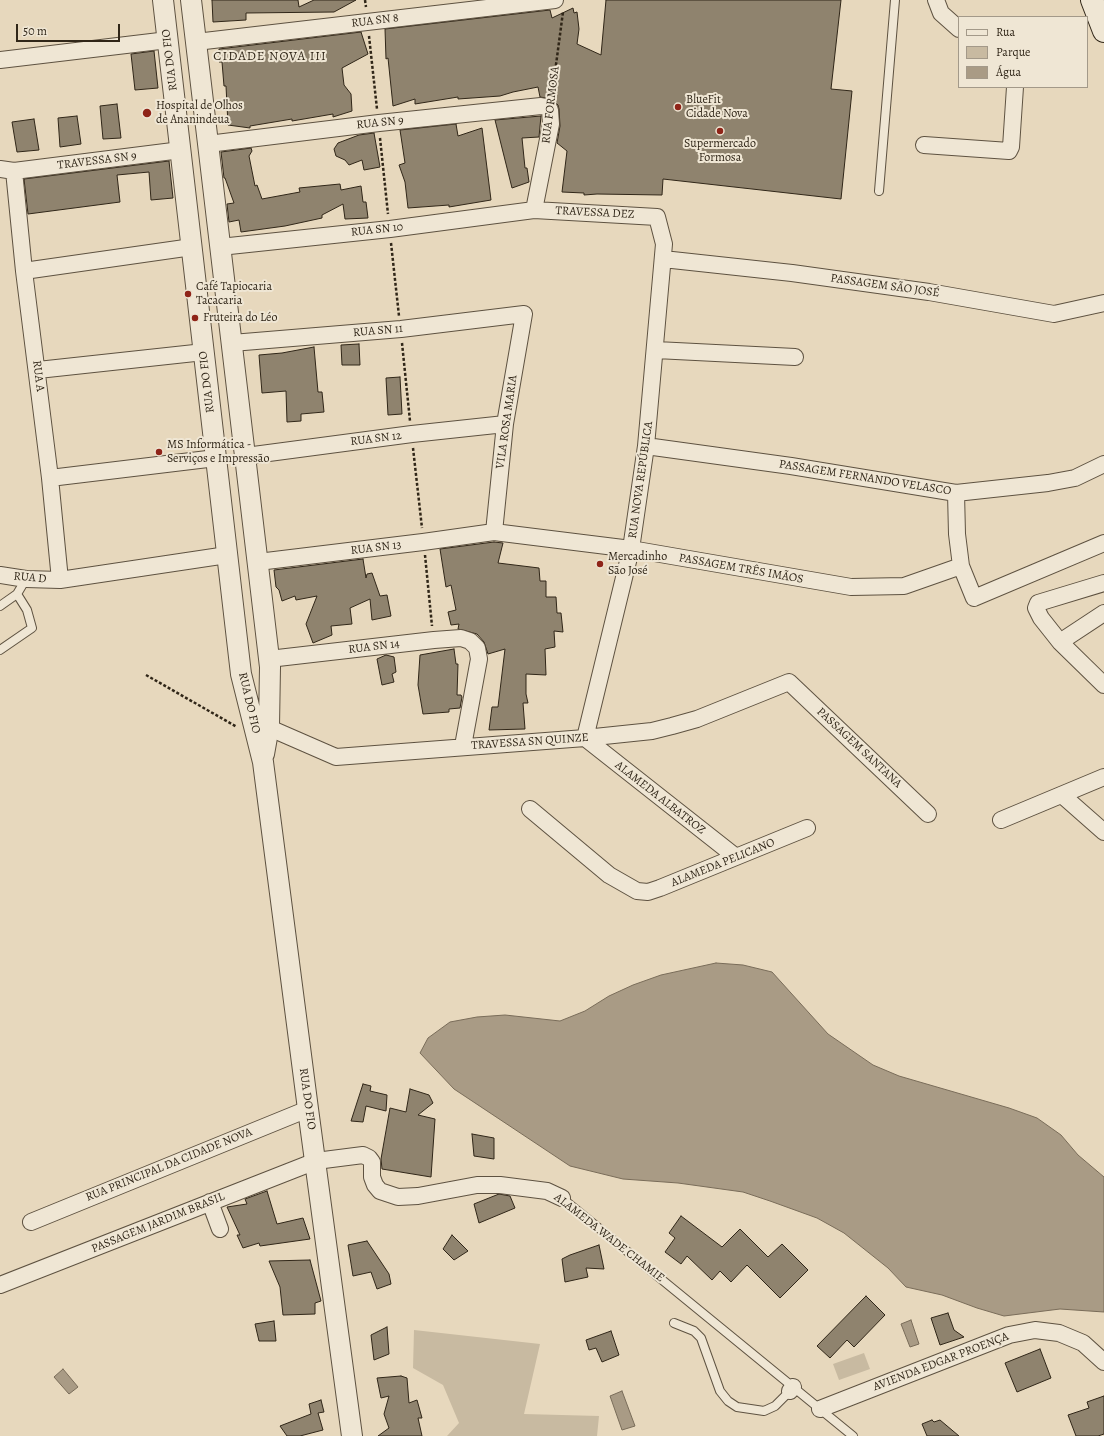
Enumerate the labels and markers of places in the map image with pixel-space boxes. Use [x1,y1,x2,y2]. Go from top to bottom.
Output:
place label: BlueFit Cidade Nova [686,93,748,121]
place label: Hospital de Olhos de Ananindeua [156,99,243,127]
marker: BlueFit Cidade Nova [673,102,683,112]
marker: Hospital de Olhos de Ananindeua [141,107,153,119]
marker: Supermercado Formosa [715,126,725,136]
place label: Supermercado Formosa [684,137,756,165]
place label: Café Tapiocaria Tacacaria [196,280,272,308]
marker: Café Tapiocaria Tacacaria [183,289,193,299]
place label: Fruteira do Léo [203,311,277,325]
marker: Fruteira do Léo [190,313,200,323]
place label: MS Informática - Serviços e Impressão [167,438,269,466]
marker: MS Informática - Serviços e Impressão [154,447,164,457]
place label: Mercadinho São José [608,550,667,578]
marker: Mercadinho São José [595,559,605,569]

